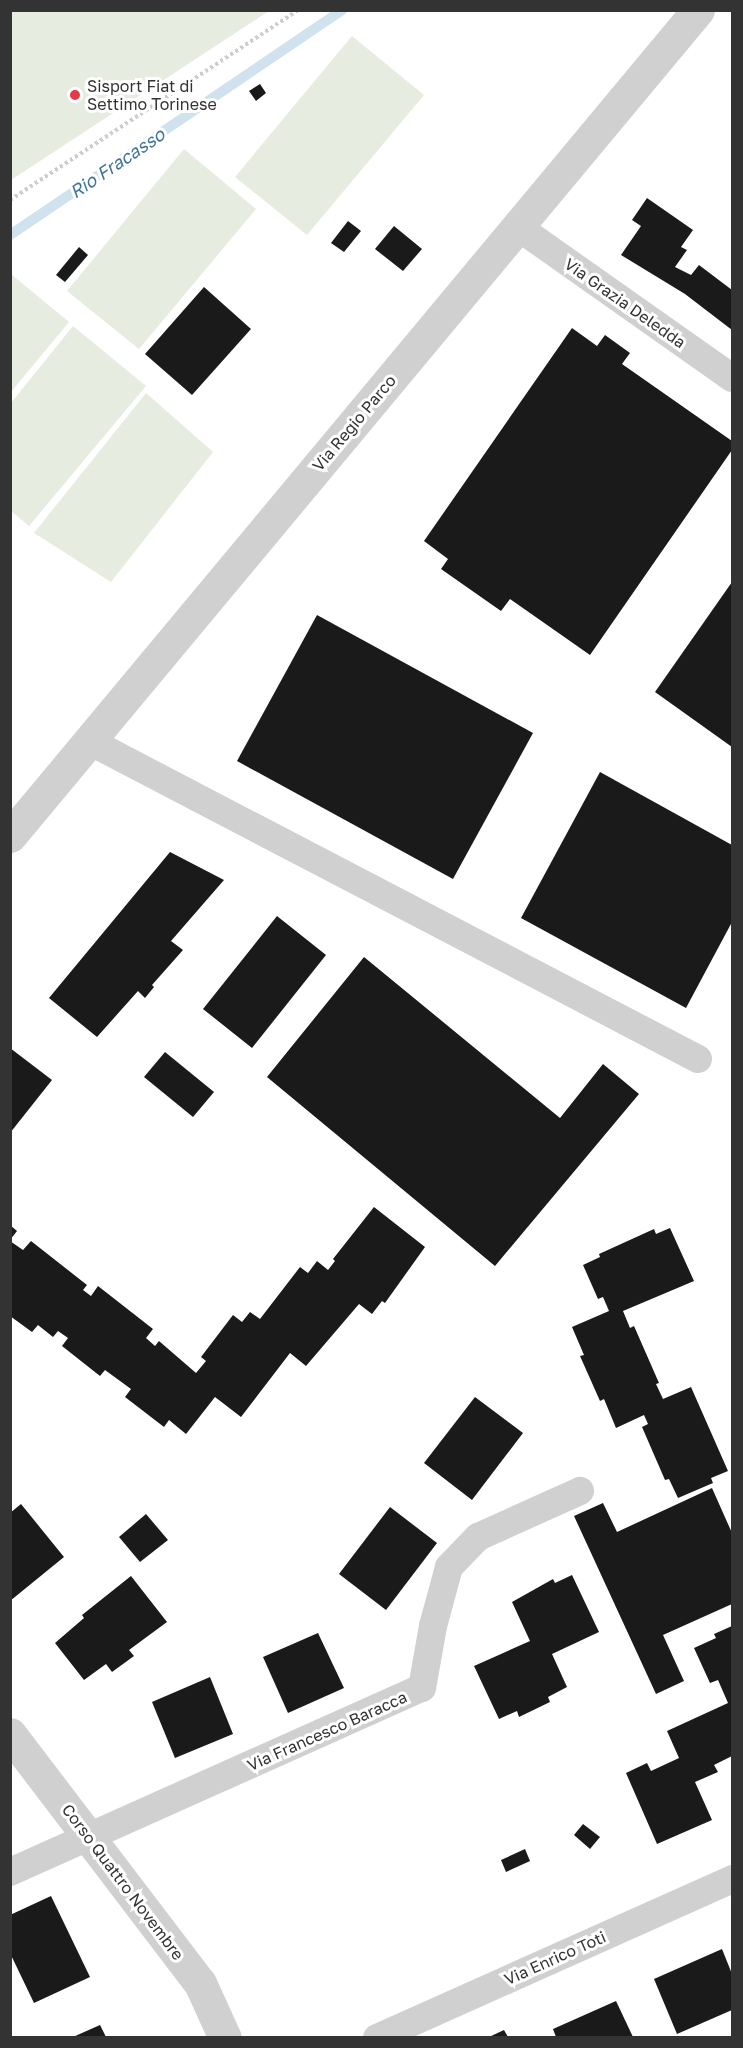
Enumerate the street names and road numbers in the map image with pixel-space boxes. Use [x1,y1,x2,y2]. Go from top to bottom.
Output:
street label: Via Grazia Deledda [561,254,689,352]
street label: Via Regio Parco [308,371,400,475]
street label: Via Francesco Baracca [244,1687,410,1775]
street label: Corso Quattro Novembre [58,1800,188,1964]
street label: Via Enrico Toti [501,1927,609,1989]

